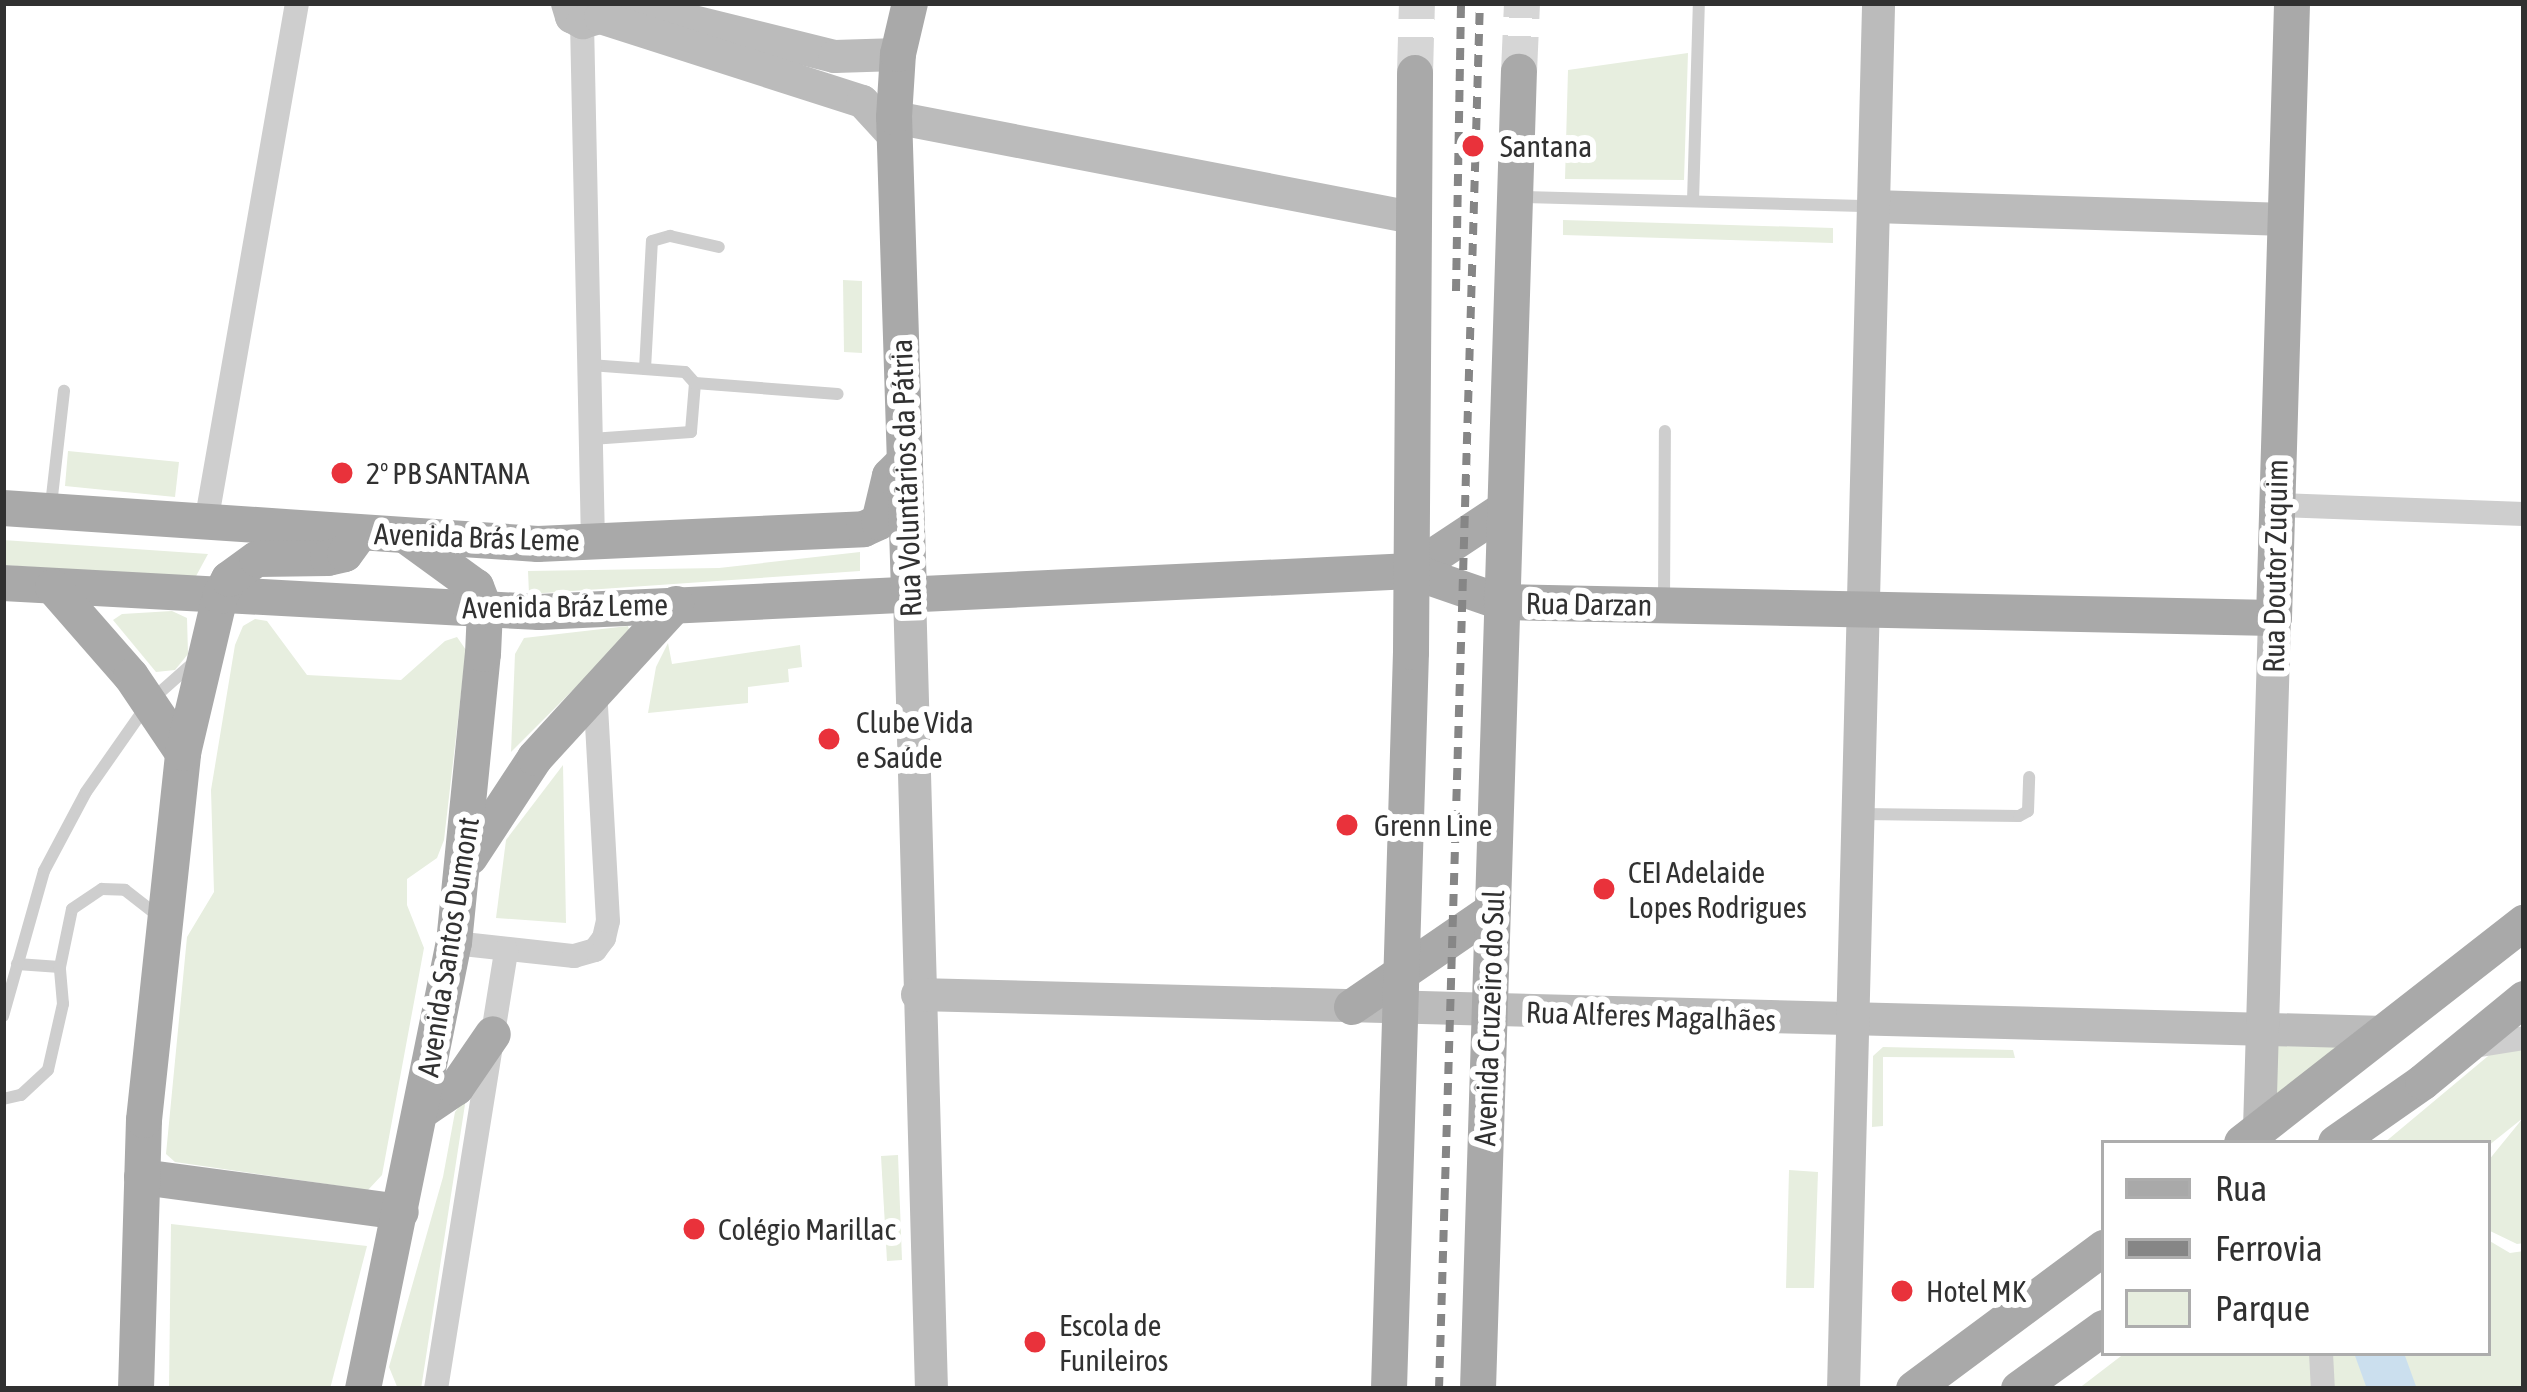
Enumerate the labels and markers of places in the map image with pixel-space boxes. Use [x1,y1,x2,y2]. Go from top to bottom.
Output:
place label: Santana [1500,128,1592,164]
marker: Santana [1457,130,1489,162]
place label: 2º PB SANTANA [366,455,529,491]
marker: 2º PB SANTANA [329,460,355,486]
place label: Clube Vida e Saúde [856,704,974,774]
marker: Clube Vida e Saúde [813,723,845,755]
place label: Grenn Line [1374,807,1492,843]
marker: Grenn Line [1331,809,1363,841]
place label: CEI Adelaide Lopes Rodrigues [1628,854,1807,924]
marker: CEI Adelaide Lopes Rodrigues [1591,876,1617,902]
place label: Colégio Marillac [718,1211,896,1247]
marker: Colégio Marillac [681,1216,707,1242]
place label: Hotel MK [1926,1273,2026,1309]
marker: Hotel MK [1889,1278,1915,1304]
place label: Escola de Funileiros [1059,1307,1168,1378]
marker: Escola de Funileiros [1022,1329,1048,1355]

